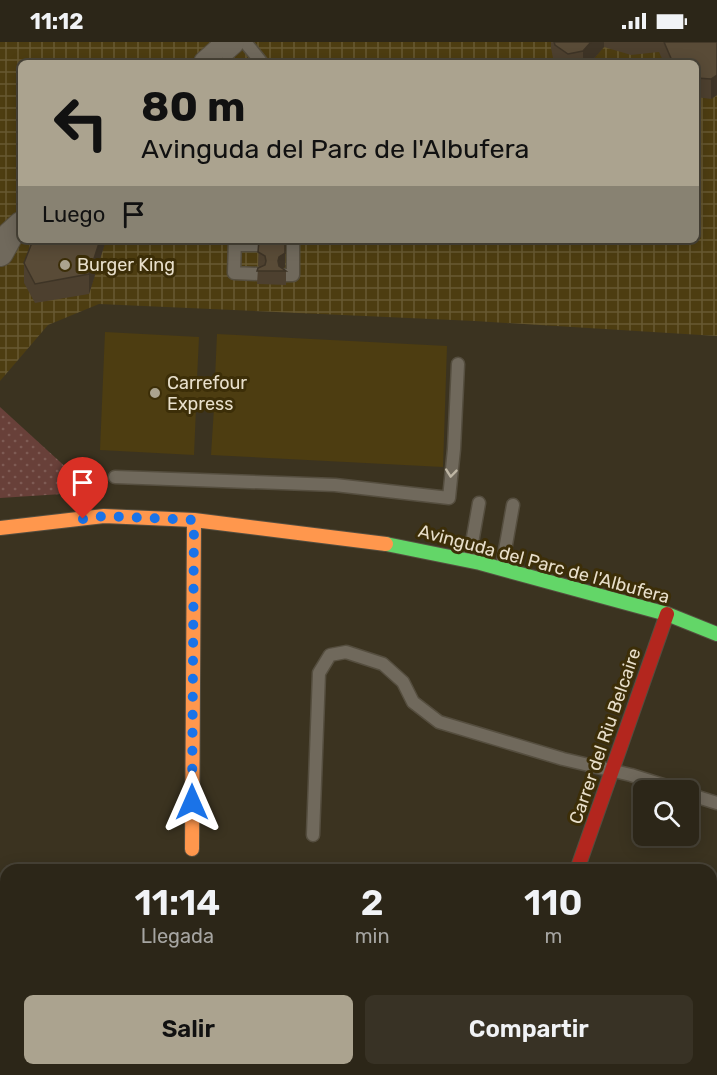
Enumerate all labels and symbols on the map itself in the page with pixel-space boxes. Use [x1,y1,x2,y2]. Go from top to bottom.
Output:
place label: Burger King [77,254,175,276]
marker: Burger King [58,258,72,272]
place label: Carrefour Express [167,372,247,415]
marker: Carrefour Express [148,386,162,400]
pin [57,457,108,519]
one-way arrow [445,469,458,478]
street label: Avinguda del Parc de l'Albufera [416,520,672,608]
street label: Carrer del Riu Belcaire [565,645,645,827]
position arrow [160,770,224,834]

